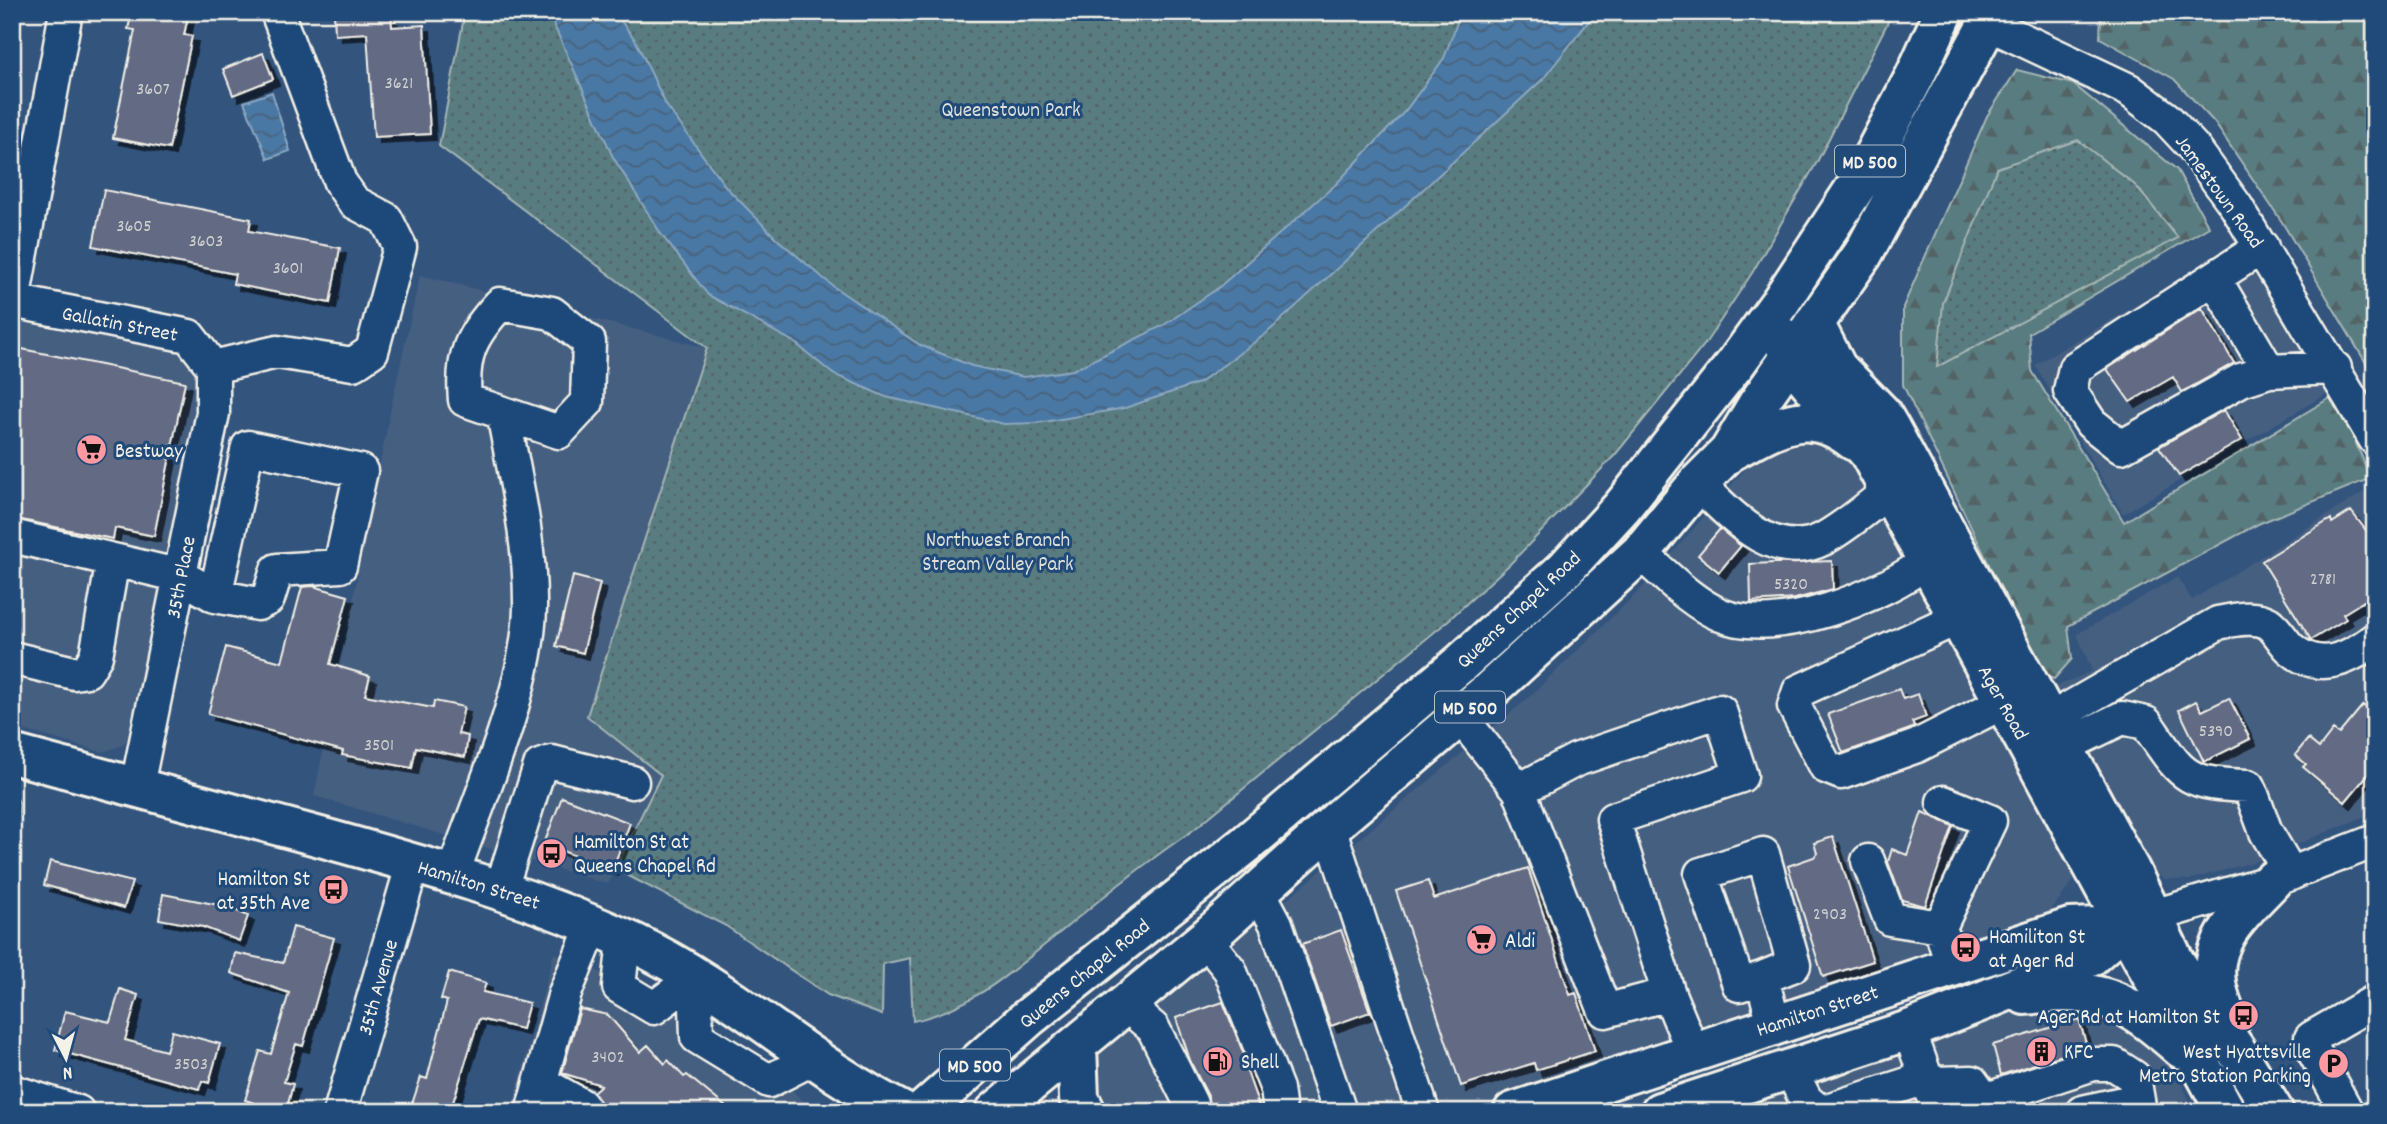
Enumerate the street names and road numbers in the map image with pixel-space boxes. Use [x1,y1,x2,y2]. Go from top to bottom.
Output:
street label: Jamestown Road [2166,130,2269,256]
road number: MD 500 [1835,146,1905,176]
street label: Gallatin Street [59,300,180,352]
street label: 35th Place [160,534,206,621]
street label: Queens Chapel Road [1451,545,1589,677]
street label: Ager Road [1968,660,2034,746]
road number: MD 500 [1435,692,1505,722]
street label: Hamilton Street [413,854,543,920]
street label: Queens Chapel Road [1014,913,1158,1038]
street label: 35th Avenue [352,936,408,1039]
street label: Hamilton Street [1753,979,1883,1047]
road number: MD 500 [940,1050,1010,1080]

